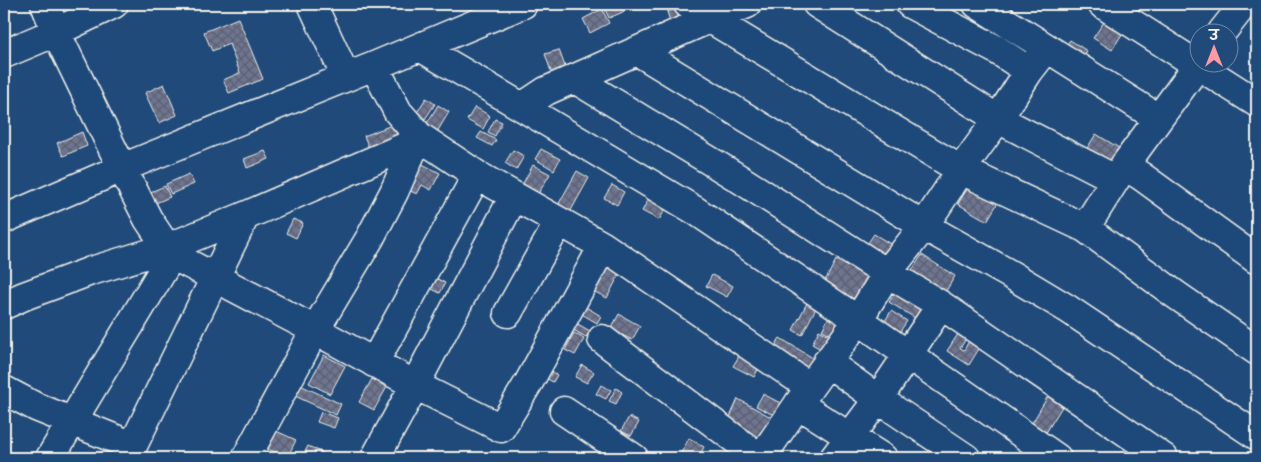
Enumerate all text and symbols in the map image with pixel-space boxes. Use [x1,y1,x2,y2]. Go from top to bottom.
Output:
north arrow [1188,22,1238,72]
text: उ [1207,25,1220,44]

